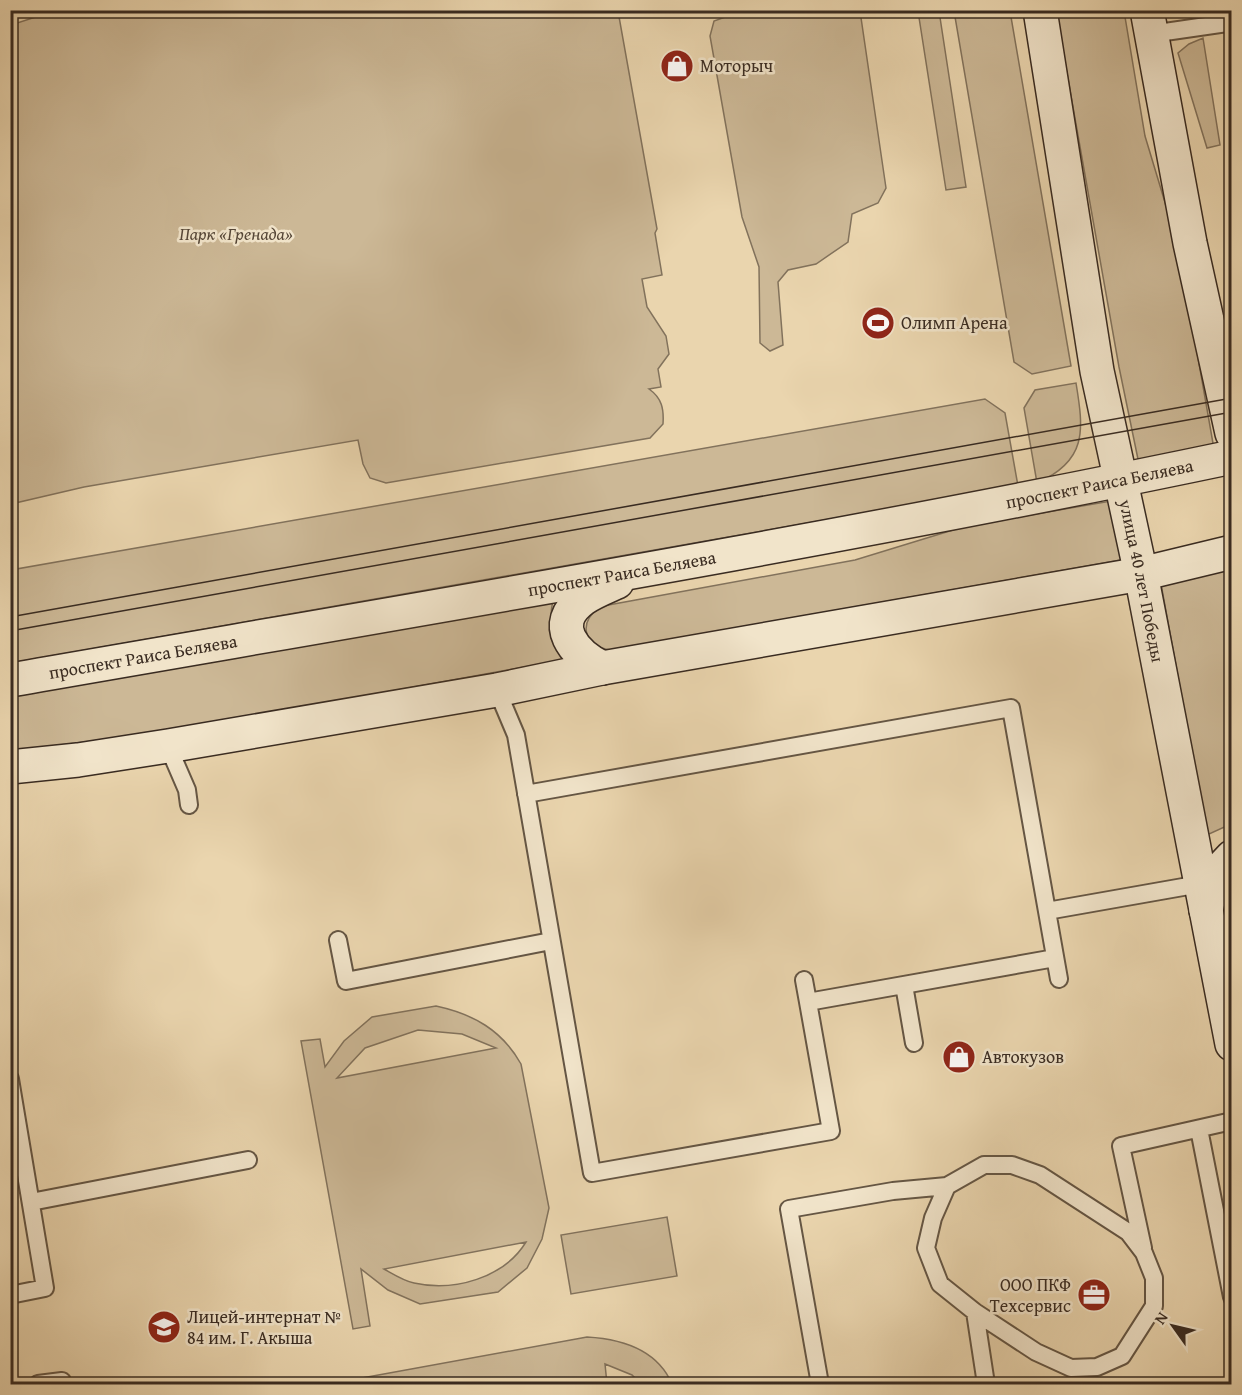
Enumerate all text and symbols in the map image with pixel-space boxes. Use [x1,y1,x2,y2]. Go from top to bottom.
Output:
shop icon: Моторыч [659,48,695,84]
place label: Моторыч [700,52,774,79]
park label: Парк «Гренада» [179,220,293,247]
sports icon: Олимп Арена [860,305,896,341]
place label: Олимп Арена [901,309,1008,336]
street label: проспект Раиса Беляева [1003,451,1196,515]
street label: улица 40 лет Победы [1112,496,1172,665]
street label: проспект Раиса Беляева [525,543,718,603]
street label: проспект Раиса Беляева [47,627,240,686]
shop icon: Автокузов [941,1039,977,1075]
place label: Автокузов [982,1043,1064,1070]
place label: ООО ПКФ Техсервис [990,1271,1071,1319]
office icon: ООО ПКФ Техсервис [1076,1277,1112,1313]
north arrow [1143,1296,1203,1356]
place label: Лицей-интернат № 84 им. Г. Акыша [187,1303,341,1351]
text: N [1148,1306,1174,1329]
school or university icon: Лицей-интернат № 84 им. Г. Акыша [146,1309,182,1345]

